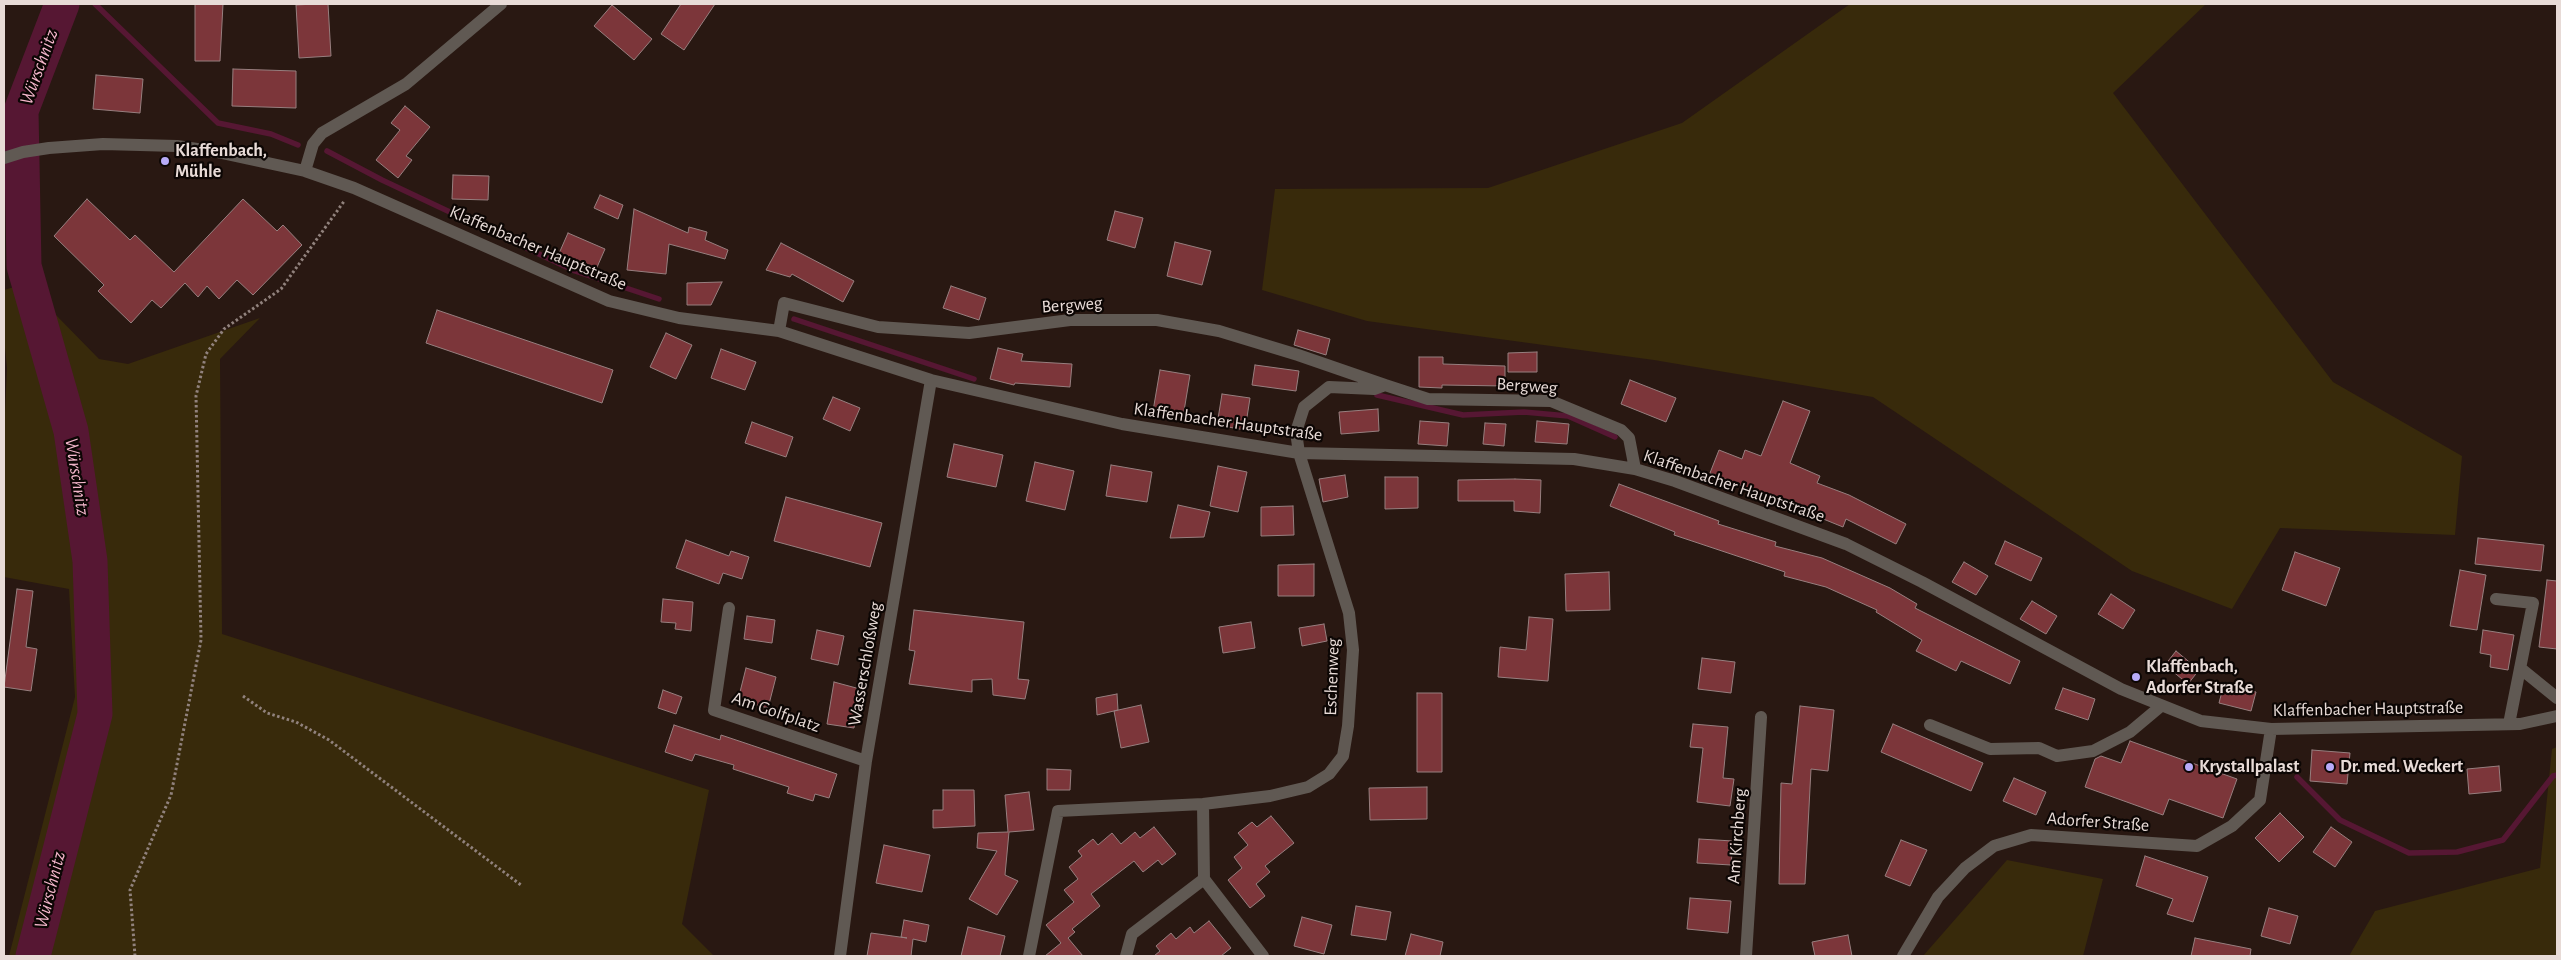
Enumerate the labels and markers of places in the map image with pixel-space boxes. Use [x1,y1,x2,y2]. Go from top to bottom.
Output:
place label: Klaffenbach, Mühle [175,140,267,182]
marker: Klaffenbach, Mühle [159,155,171,167]
place label: Klaffenbach, Adorfer Straße [2146,656,2253,699]
marker: Klaffenbach, Adorfer Straße [2130,671,2142,683]
place label: Krystallpalast [2199,756,2299,778]
place label: Dr. med. Weckert [2340,756,2463,778]
marker: Krystallpalast [2183,761,2195,773]
marker: Dr. med. Weckert [2324,761,2336,773]

